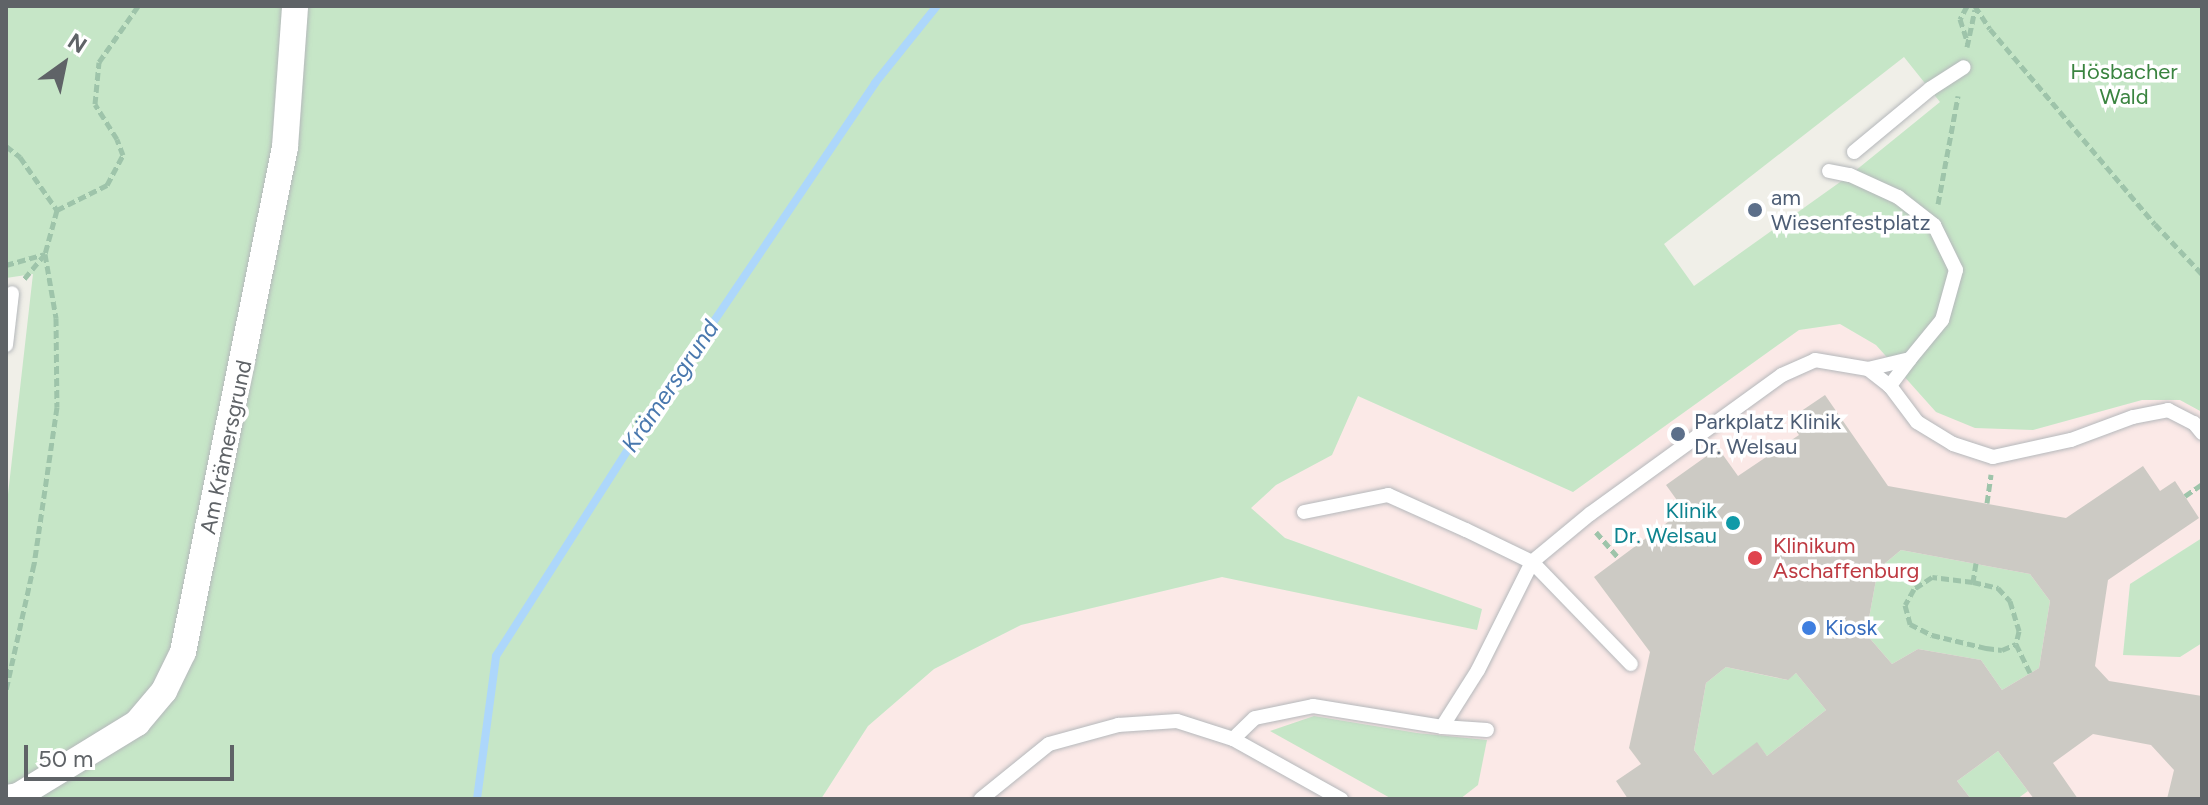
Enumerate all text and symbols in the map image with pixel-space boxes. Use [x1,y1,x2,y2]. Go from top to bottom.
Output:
north arrow [24,24,104,104]
text: N [63,27,92,59]
park label: Hösbacher Wald [2070,58,2178,110]
place label: am Wiesenfestplatz [1771,184,1931,236]
marker: am Wiesenfestplatz [1746,201,1764,219]
water label: Krämersgrund [615,315,725,457]
street label: Am Krämersgrund [195,358,257,536]
place label: Parkplatz Klinik Dr. Welsau [1694,408,1841,460]
marker: Parkplatz Klinik Dr. Welsau [1669,425,1687,443]
place label: Klinik Dr. Welsau [1614,497,1717,548]
marker: Klinik Dr. Welsau [1724,514,1742,532]
place label: Klinikum Aschaffenburg [1773,532,1920,584]
marker: Klinikum Aschaffenburg [1744,547,1766,569]
place label: Kiosk [1825,615,1877,641]
marker: Kiosk [1800,619,1818,637]
scale bar [28,729,238,779]
text: 50 m [38,744,94,773]

